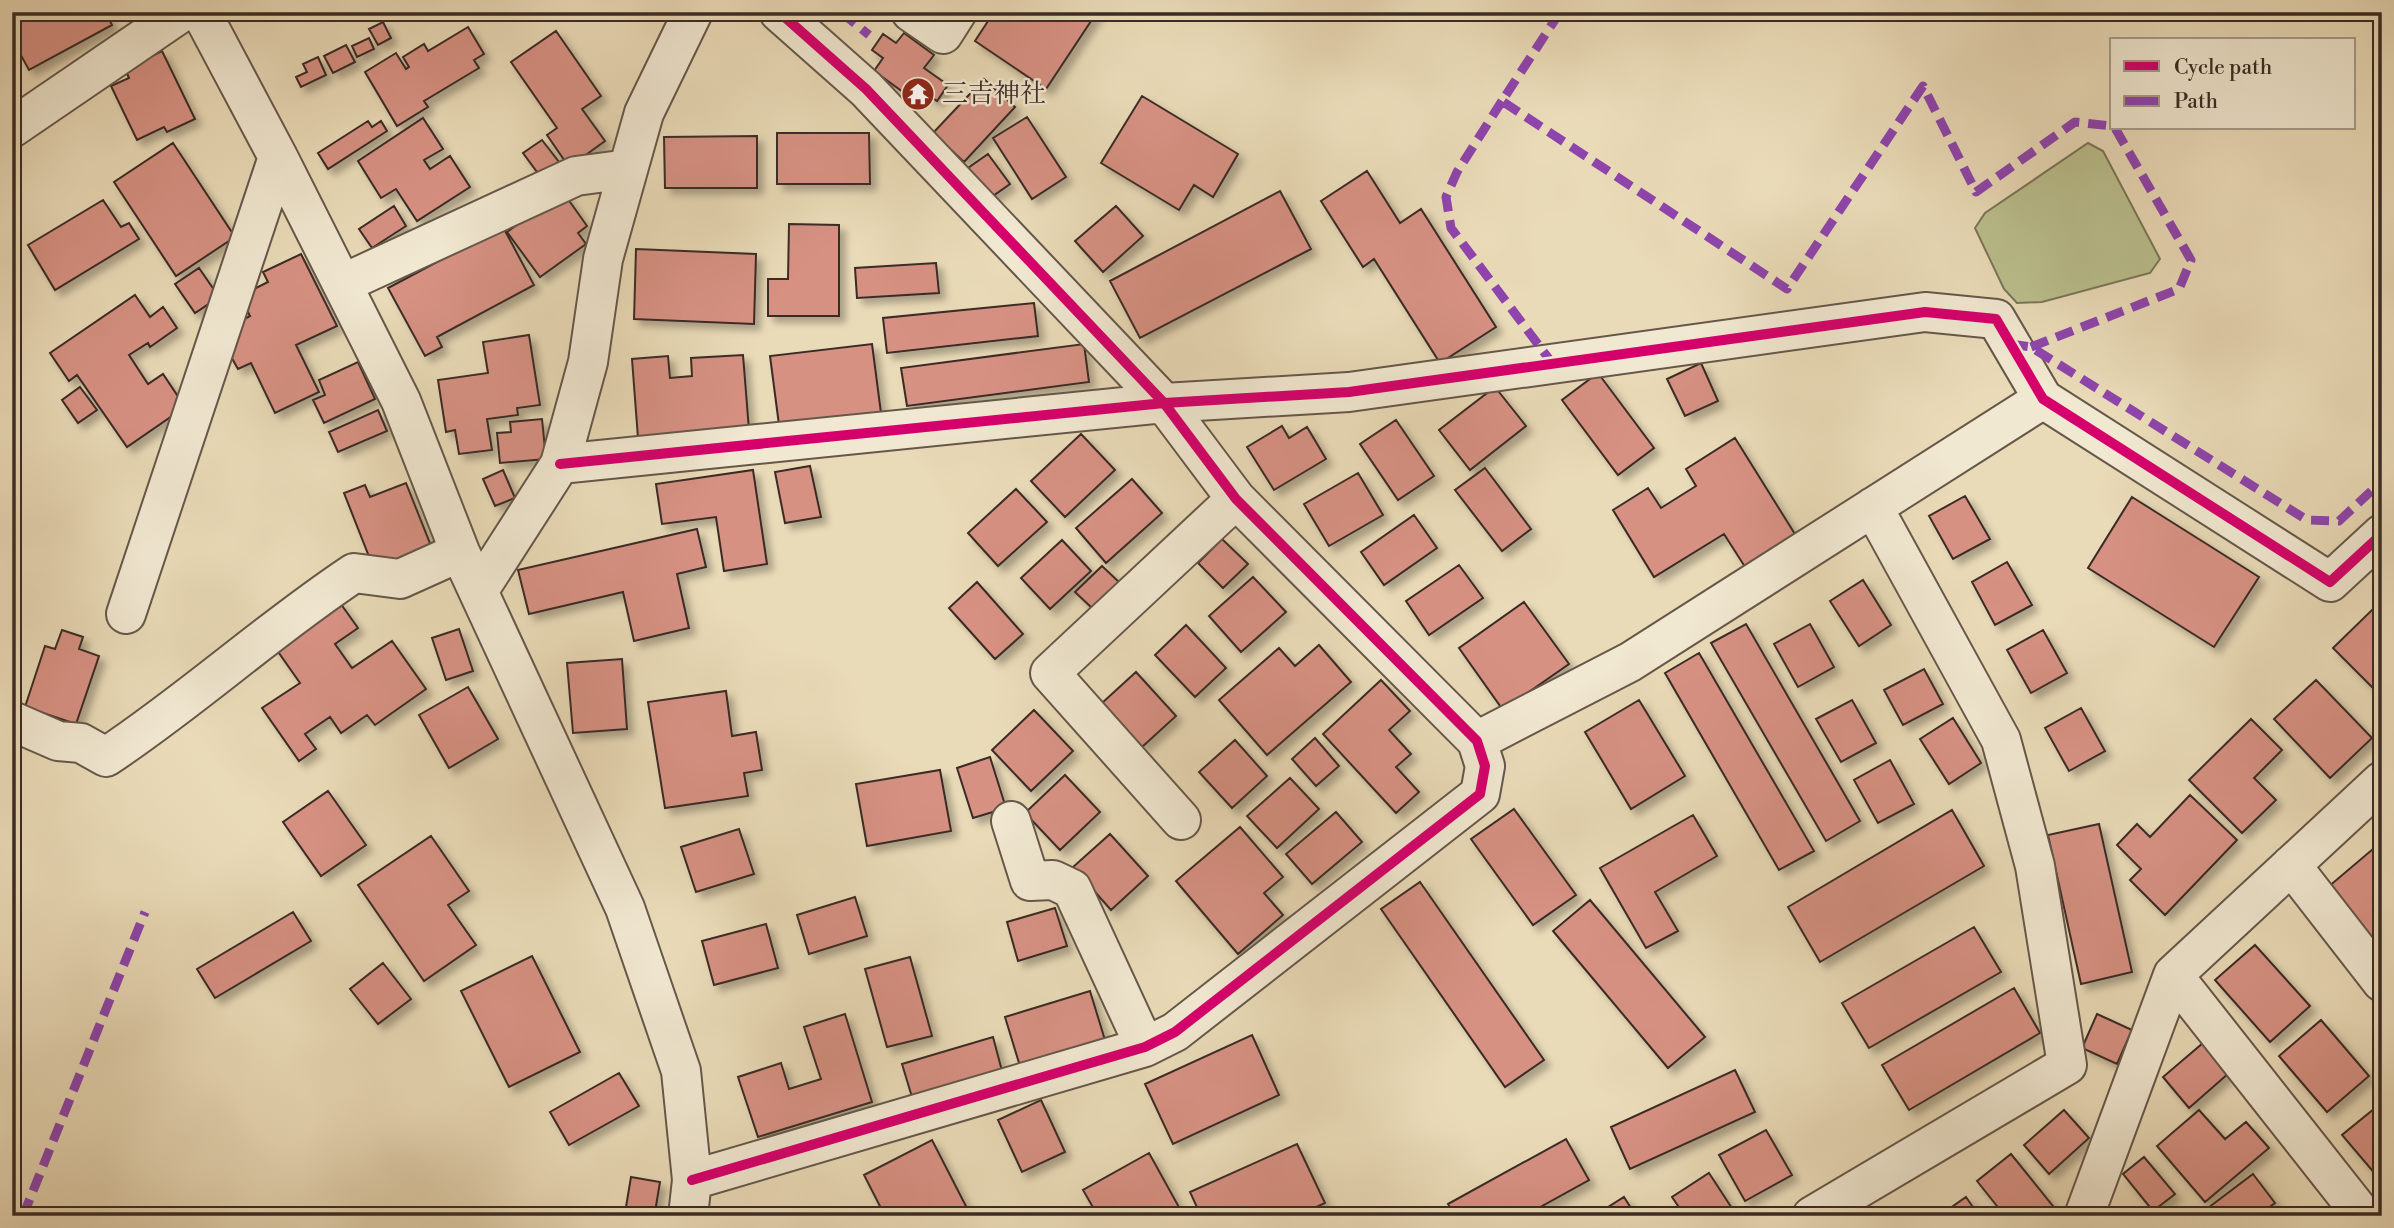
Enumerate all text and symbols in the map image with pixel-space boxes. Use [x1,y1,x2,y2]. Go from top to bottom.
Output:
legend [2110,38,2356,130]
text: Cycle path [2174,55,2273,81]
temple icon: 三吉神社 [899,75,937,113]
place label: 三吉神社 [942,78,1046,110]
text: Path [2174,89,2219,115]

